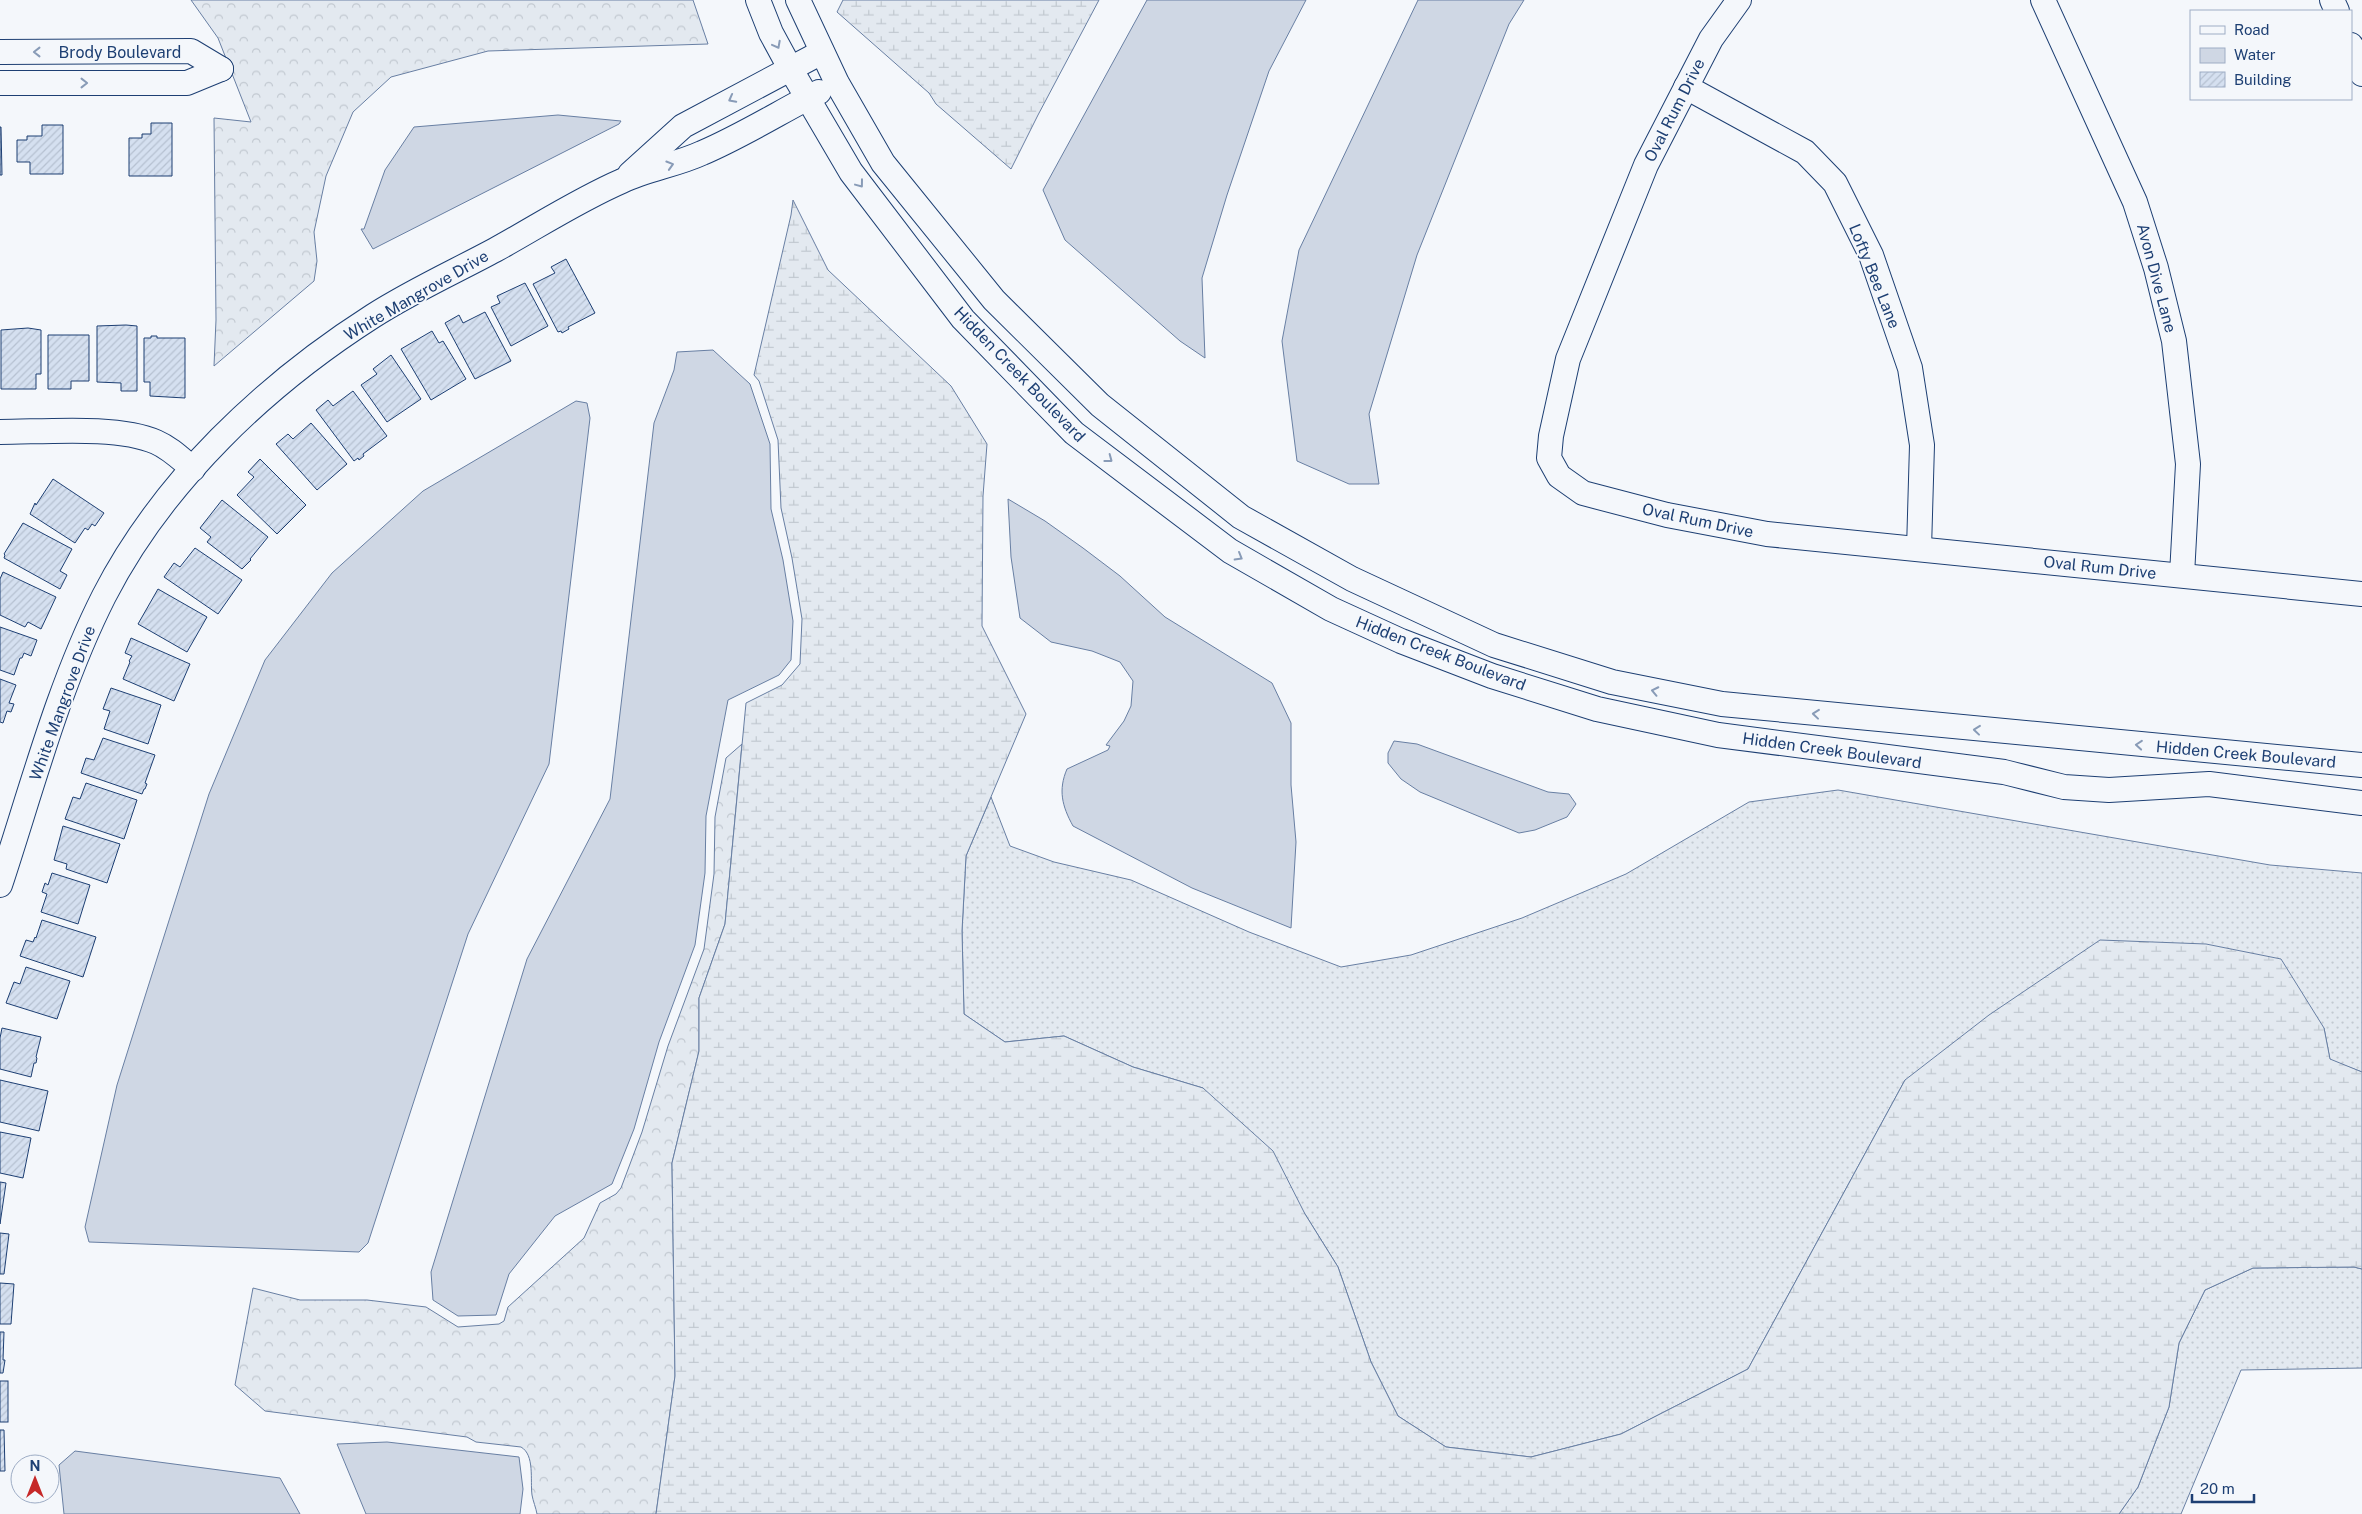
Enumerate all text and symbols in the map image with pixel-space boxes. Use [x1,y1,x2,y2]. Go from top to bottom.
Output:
legend [2190,10,2352,100]
text: Road [2234,21,2270,38]
one-way arrow [771,40,781,49]
street label: Brody Boulevard [59,43,181,62]
text: Water [2234,46,2276,63]
one-way arrow [33,47,41,57]
street label: Oval Rum Drive [1640,55,1709,165]
text: Building [2234,71,2292,88]
one-way arrow [80,78,88,88]
one-way arrow [729,93,738,103]
one-way arrow [665,160,673,170]
one-way arrow [855,178,863,187]
street label: Lofty Bee Lane [1845,221,1904,331]
street label: Avon Dive Lane [2133,221,2180,335]
street label: White Mangrove Drive [341,246,492,345]
street label: Hidden Creek Boulevard [950,303,1089,446]
one-way arrow [1103,454,1112,462]
street label: Oval Rum Drive [1641,499,1755,542]
one-way arrow [1234,550,1243,560]
street label: Oval Rum Drive [2043,552,2157,583]
street label: Hidden Creek Boulevard [1353,612,1529,695]
street label: White Mangrove Drive [26,623,99,783]
one-way arrow [1651,686,1659,697]
one-way arrow [1811,709,1819,720]
one-way arrow [1973,725,1981,736]
street label: Hidden Creek Boulevard [1741,729,1923,772]
street label: Hidden Creek Boulevard [2155,737,2337,772]
one-way arrow [2135,740,2143,751]
north arrow [10,1454,60,1504]
text: N [30,1458,40,1474]
scale bar [2192,1472,2254,1504]
text: 20 m [2200,1480,2235,1497]

